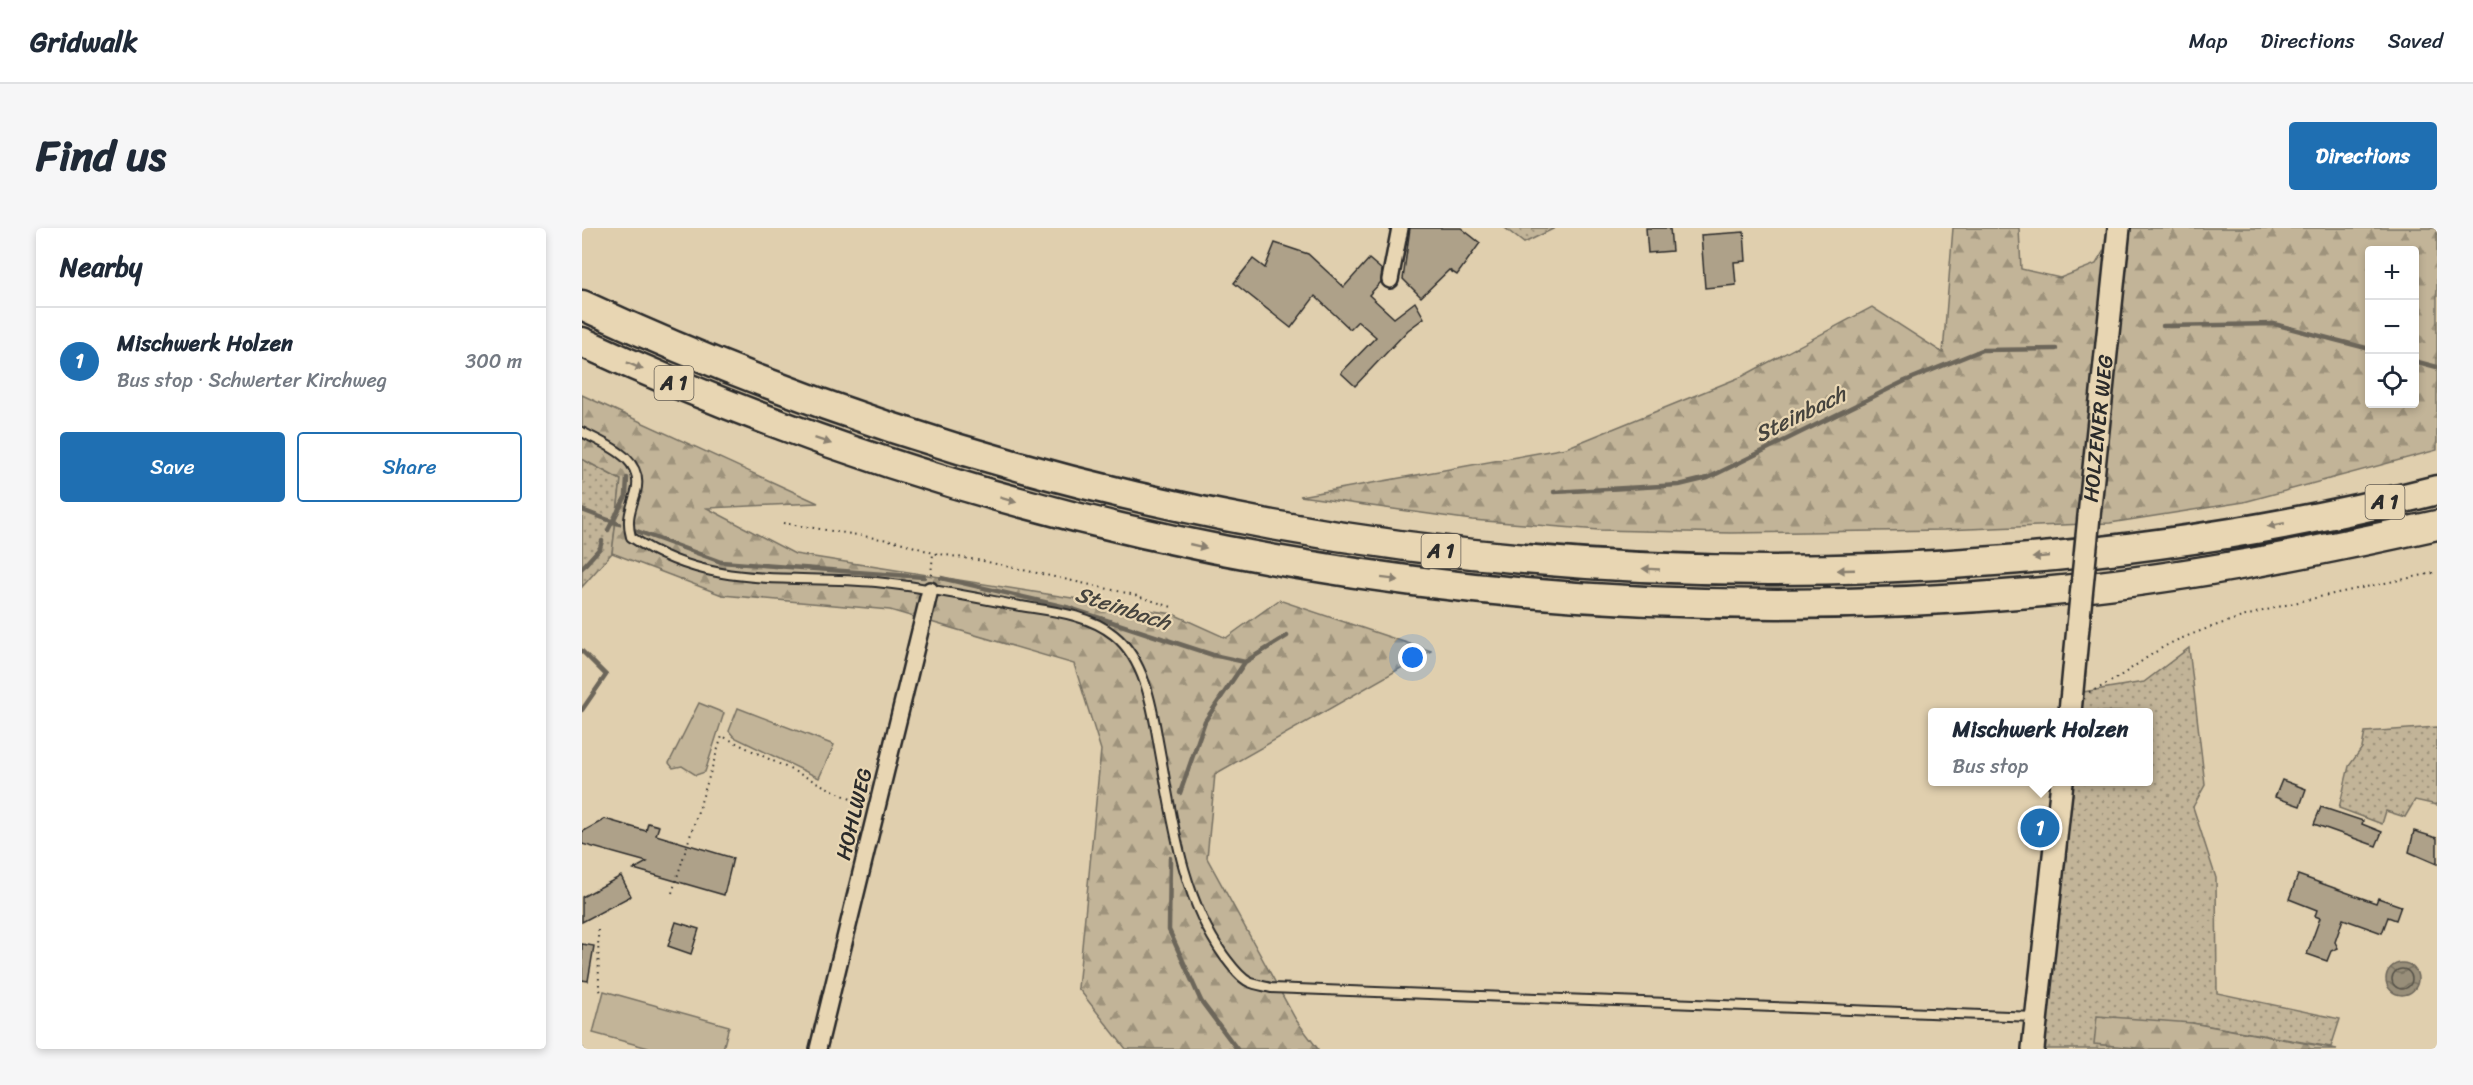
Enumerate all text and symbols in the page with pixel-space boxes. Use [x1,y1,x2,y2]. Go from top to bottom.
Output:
text: Gridwalk [30,17,138,66]
text: Map [2189,22,2227,60]
text: Directions [2260,22,2355,60]
text: Saved [2388,22,2443,60]
text: Find us [36,119,166,193]
button: Directions [2289,122,2437,190]
text: Nearby [60,244,142,290]
map controls [2365,246,2419,408]
button: + [2365,246,2419,300]
button: − [2365,300,2419,354]
text: Mischwerk Holzen [117,324,293,363]
text: 1 [75,344,84,379]
text: 300 m [465,344,522,379]
street label: HOLZENER WEG [2072,353,2125,504]
button: locate [2365,354,2419,408]
one-way arrow [627,361,644,370]
text: Bus stop · Schwerter Kirchweg [117,363,387,398]
road number: A 1 [654,366,694,400]
water label: Steinbach [1747,374,1855,453]
button: Save [60,432,285,502]
button: Share [297,432,522,502]
one-way arrow [814,437,832,446]
road number: A 1 [2366,485,2404,519]
one-way arrow [999,496,1017,505]
one-way arrow [2266,521,2285,530]
road number: A 1 [1422,534,1460,568]
one-way arrow [1189,542,1207,552]
one-way arrow [2031,553,2050,562]
one-way arrow [1642,564,1661,573]
one-way arrow [1837,565,1856,575]
water label: Steinbach [1070,574,1178,642]
one-way arrow [1381,574,1400,584]
your location [1398,643,1427,672]
popup [1928,708,2153,786]
text: Mischwerk Holzen [1952,710,2129,749]
text: Bus stop [1952,749,2028,784]
street label: HOHLWEG [824,764,884,864]
pin: 1 [2020,806,2060,850]

